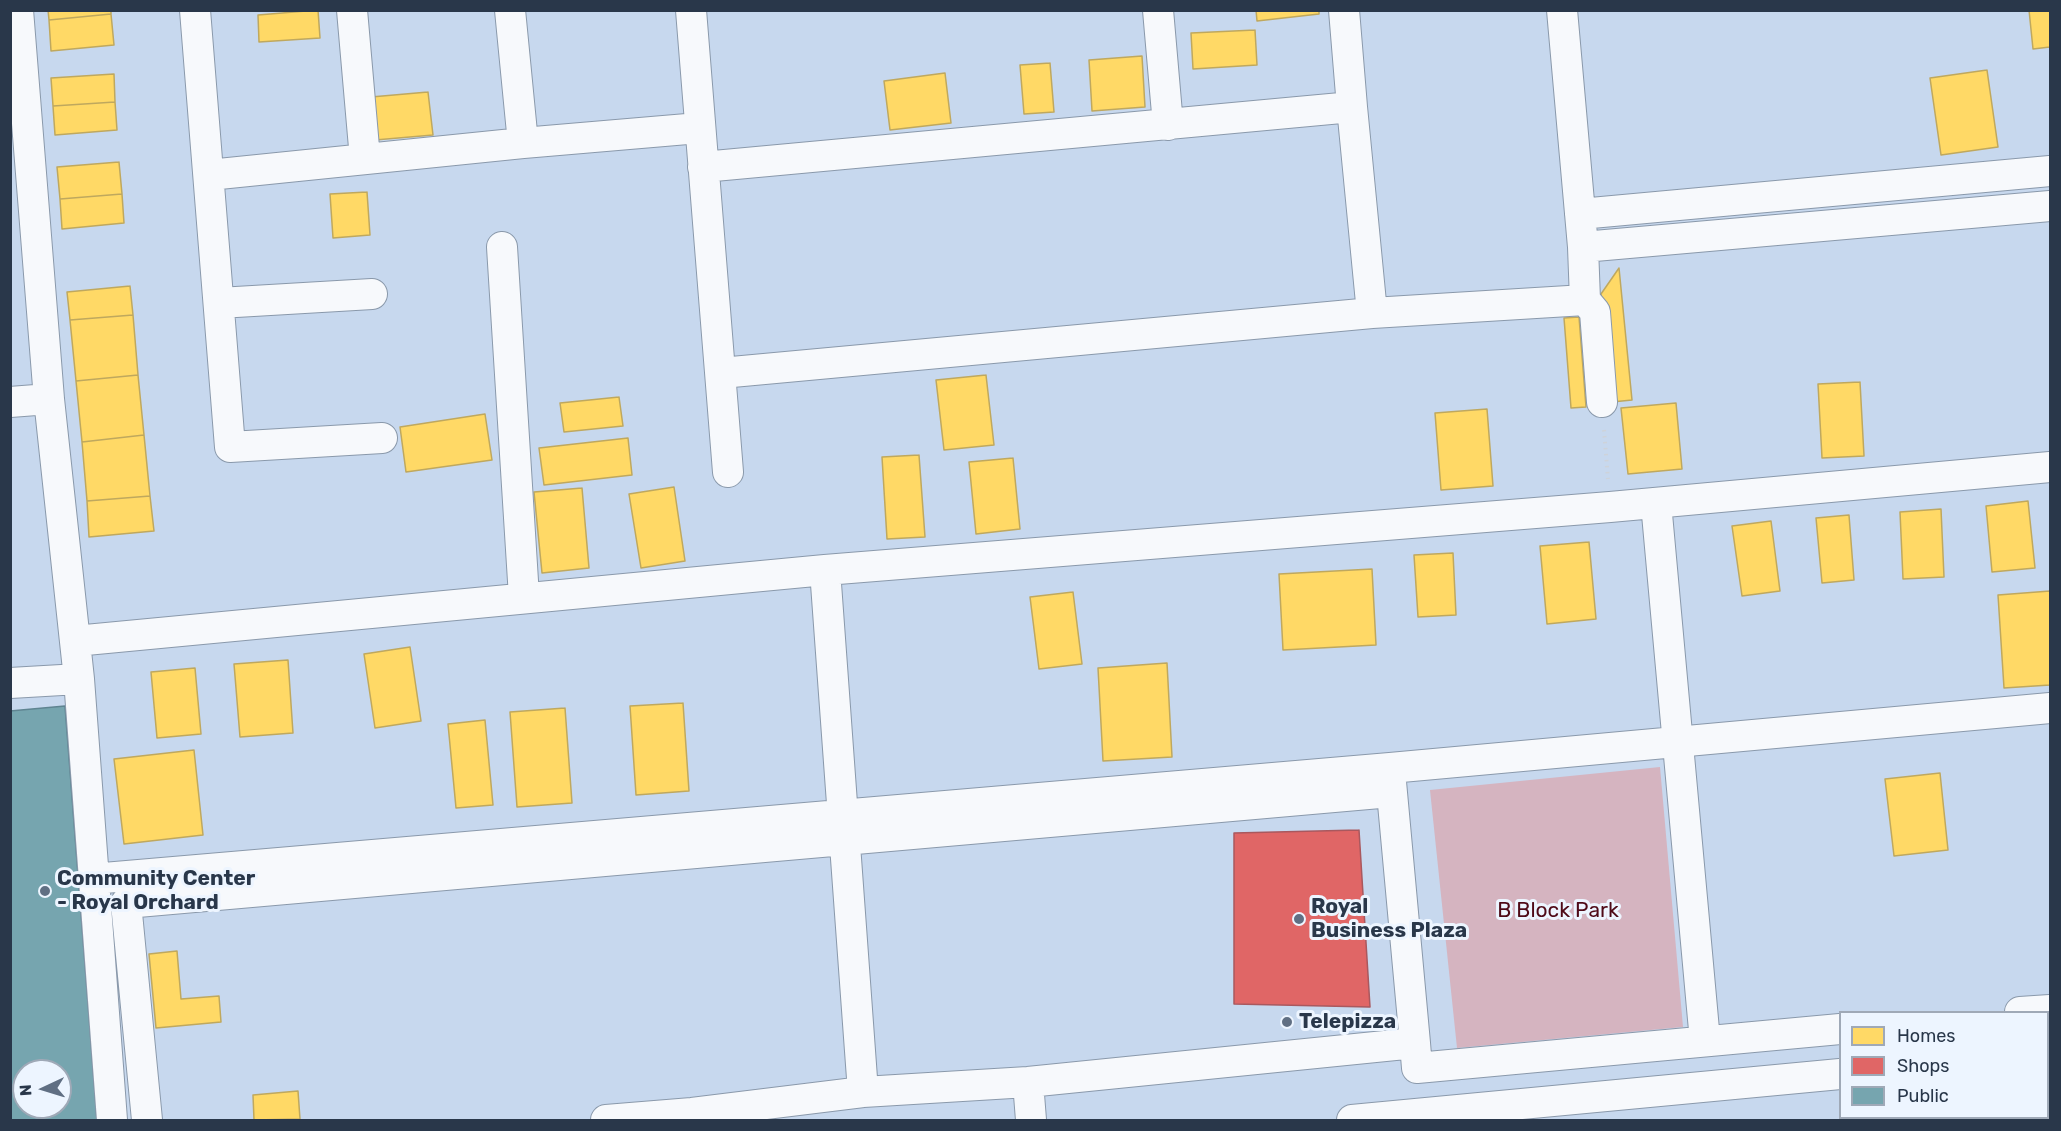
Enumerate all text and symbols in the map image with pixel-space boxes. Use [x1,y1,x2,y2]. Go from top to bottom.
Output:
place label: Community Center - Royal Orchard [57,866,255,916]
marker: Community Center - Royal Orchard [38,884,52,898]
place label: Royal Business Plaza [1311,894,1467,944]
park label: B Block Park [1497,898,1619,924]
marker: Royal Business Plaza [1292,912,1306,926]
place label: Telepizza [1299,1009,1396,1035]
legend [1839,1011,2049,1119]
marker: Telepizza [1280,1015,1294,1029]
text: Homes [1897,1025,1955,1047]
text: Shops [1897,1055,1949,1077]
north arrow [12,1059,72,1119]
text: N [16,1084,35,1097]
text: Public [1897,1085,1949,1107]

